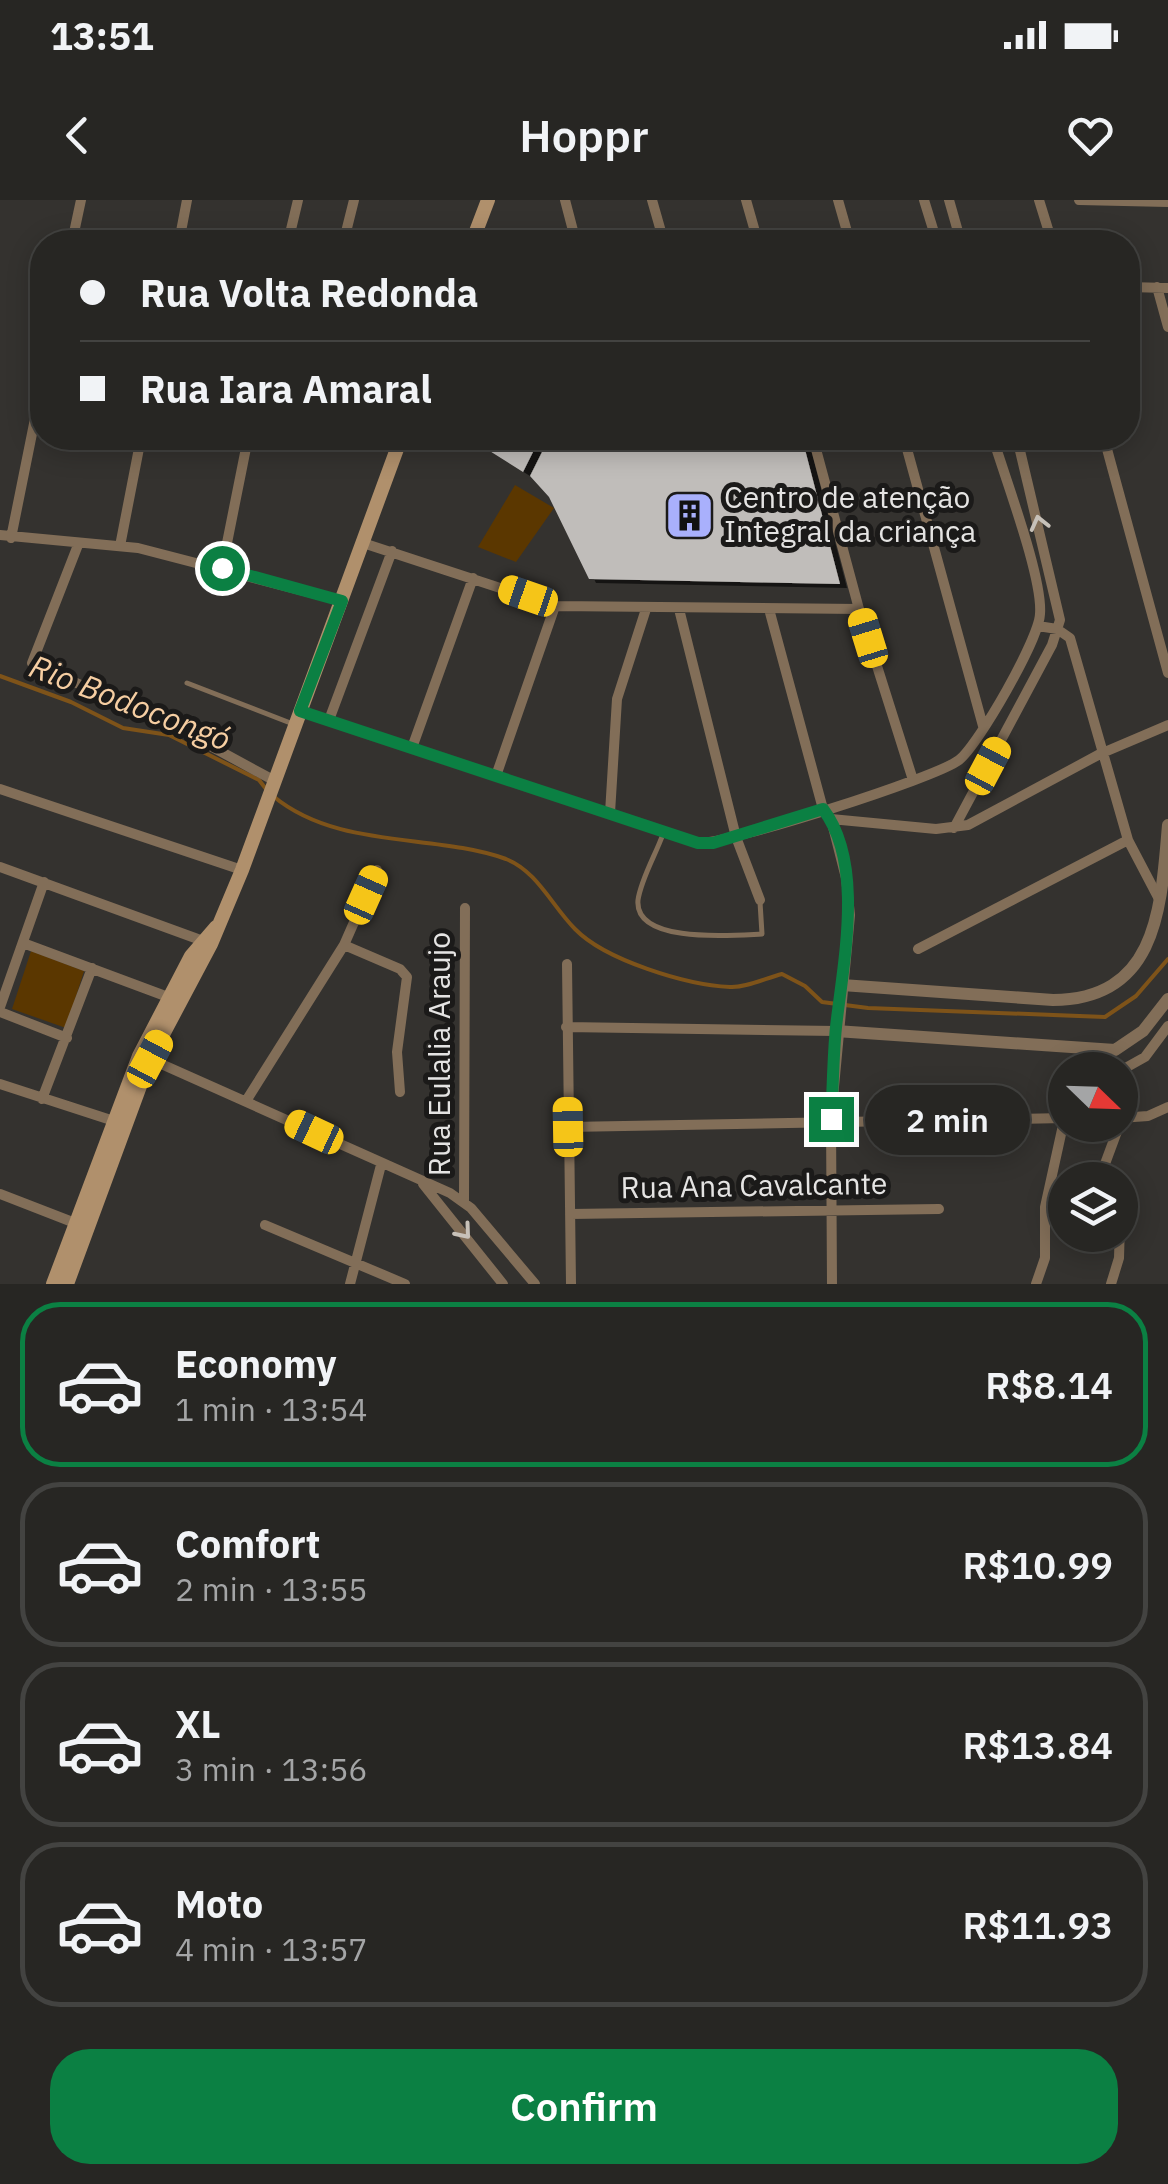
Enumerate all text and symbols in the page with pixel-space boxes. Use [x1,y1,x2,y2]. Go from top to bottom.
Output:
text: 13:51 [50,11,154,60]
text: Hoppr [519,106,649,164]
icon: back [50,108,105,163]
icon: heart [1063,108,1118,163]
text: Rua Volta Redonda [140,268,478,317]
text: Rua Iara Amaral [140,364,432,413]
place label: Centro de atenção Integral da criança [724,477,976,550]
building icon: Centro de atenção Integral da criança [663,489,715,541]
one-way arrow [1029,515,1050,532]
route start [200,546,245,591]
car [495,572,561,620]
car [845,605,891,671]
water label: Rio Bodocongó [24,644,237,760]
car [961,732,1015,800]
car [340,861,392,929]
street label: Rua Eulalia Araujo [419,932,458,1176]
car [123,1025,177,1093]
north arrow [1048,1052,1138,1142]
map controls [1048,1052,1138,1252]
callout: 2 min [866,1084,1031,1154]
car [552,1097,584,1157]
route end [809,1097,854,1142]
text: 2 min [906,1099,989,1141]
car [280,1106,348,1158]
button: layers [1048,1162,1138,1252]
street label: Rua Ana Cavalcante [620,1163,888,1206]
one-way arrow [452,1221,470,1239]
text: Economy [175,1339,337,1388]
icon: car [55,1340,145,1430]
text: R$8.14 [985,1360,1113,1409]
text: 1 min · 13:54 [175,1388,368,1430]
text: Comfort [175,1519,320,1568]
icon: car [55,1520,145,1610]
text: R$10.99 [962,1540,1113,1589]
text: 2 min · 13:55 [175,1568,368,1610]
text: XL [175,1699,221,1748]
icon: car [55,1700,145,1790]
text: R$13.84 [962,1720,1113,1769]
text: 3 min · 13:56 [175,1748,368,1790]
text: Moto [175,1879,263,1928]
icon: car [55,1880,145,1970]
text: R$11.93 [962,1900,1113,1949]
text: 4 min · 13:57 [175,1928,368,1970]
button: Confirm [50,2049,1118,2164]

